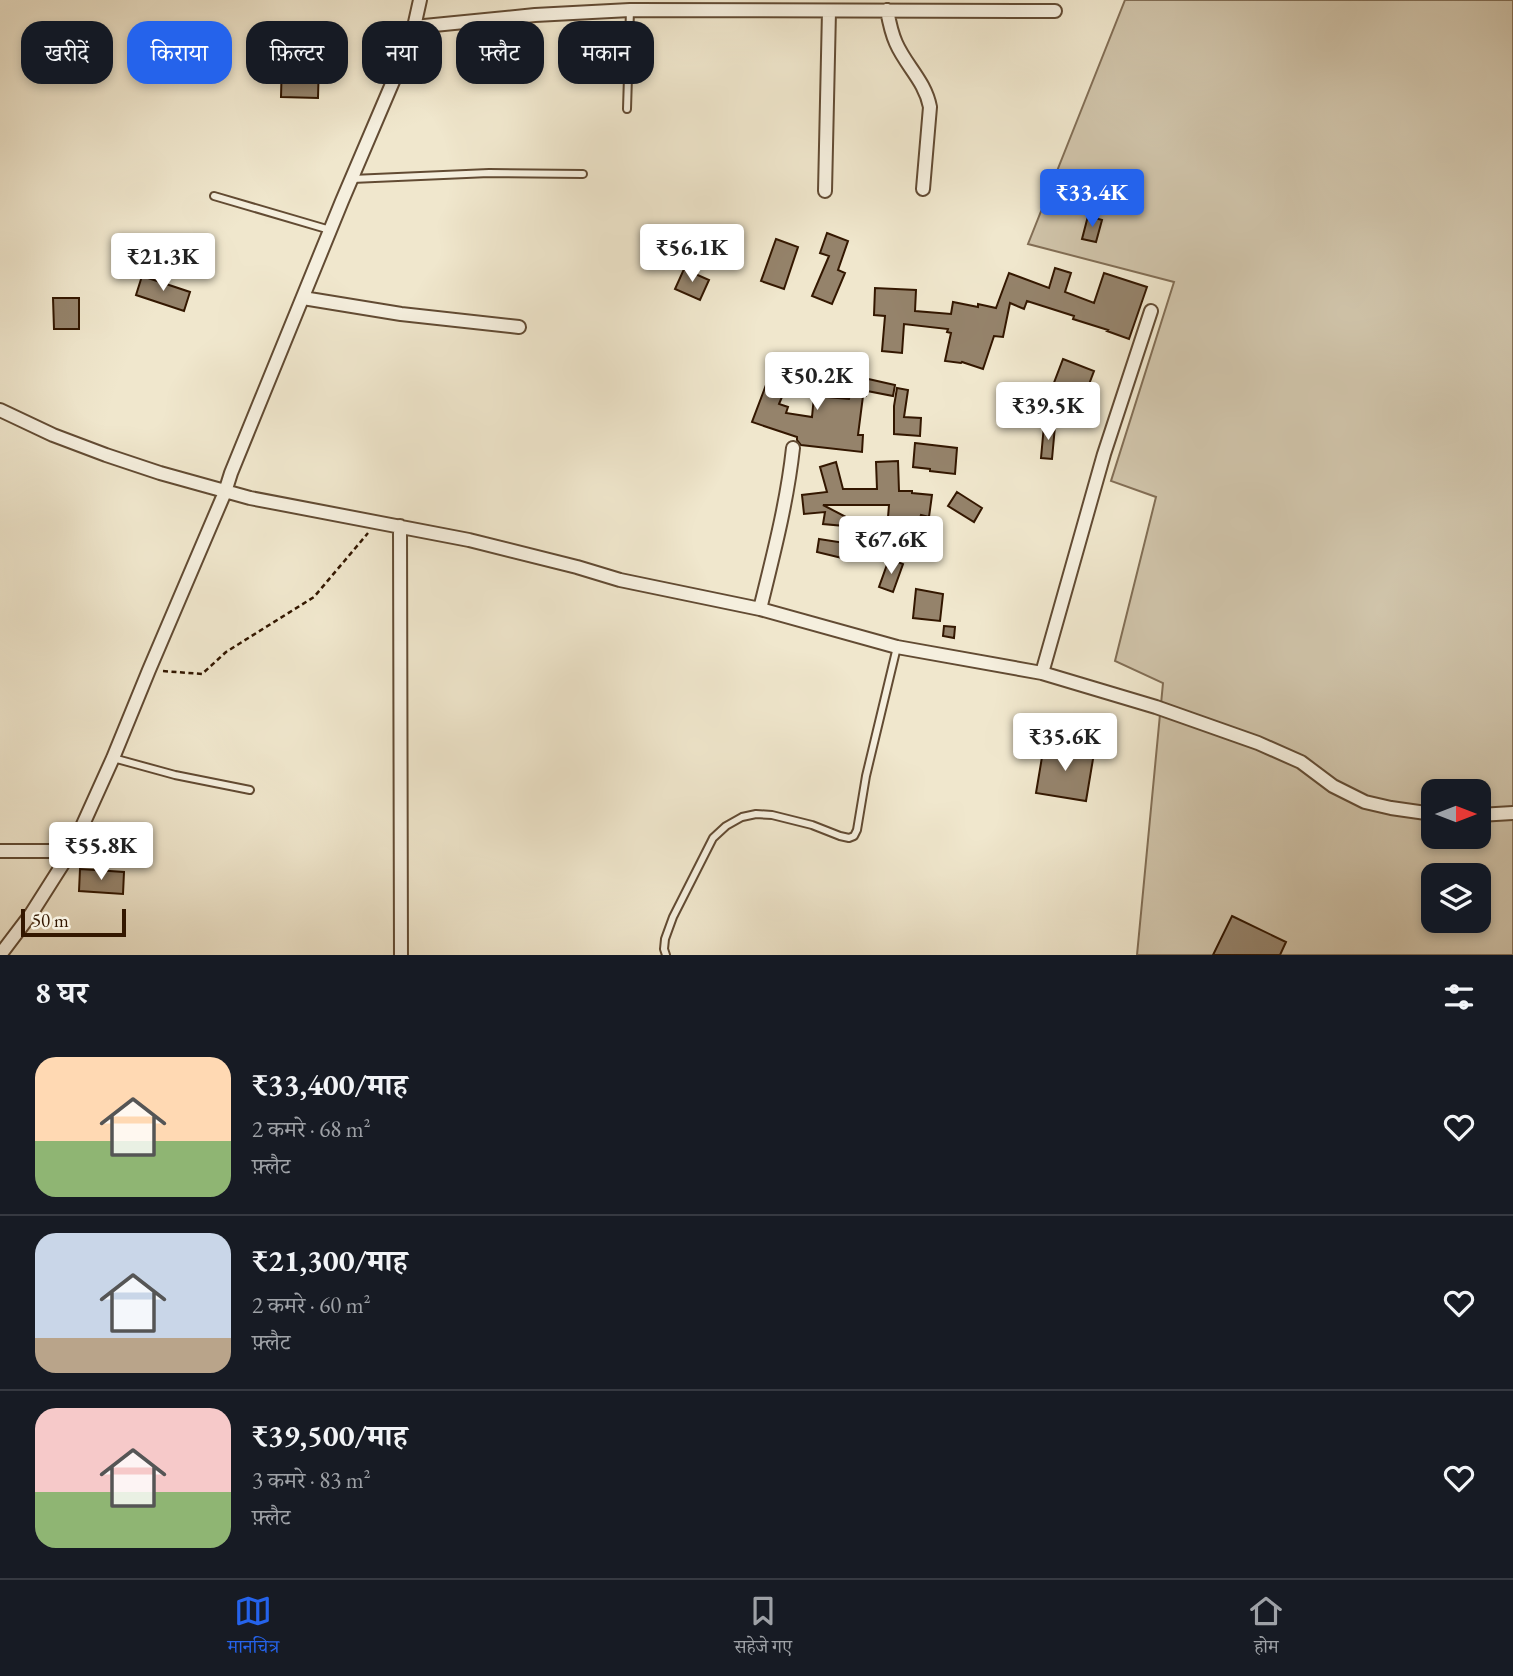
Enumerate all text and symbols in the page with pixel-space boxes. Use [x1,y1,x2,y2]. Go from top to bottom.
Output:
chip: खरीदें [21,21,113,84]
chip: किराया [127,21,232,84]
chip: फ़िल्टर [246,21,348,84]
chip: नया [362,21,442,84]
chip: फ़्लैट [456,21,544,84]
chip: मकान [558,21,654,84]
pin: ₹33.4K [1035,170,1149,229]
text: ₹33.4K [1056,177,1128,207]
pin: ₹56.1K [635,224,749,284]
text: ₹56.1K [656,232,728,262]
pin: ₹21.3K [106,233,220,293]
text: ₹21.3K [127,241,199,271]
pin: ₹50.2K [760,352,874,412]
text: ₹50.2K [781,360,853,390]
pin: ₹39.5K [991,382,1105,442]
text: ₹39.5K [1012,390,1084,420]
pin: ₹67.6K [834,516,948,576]
text: ₹67.6K [855,524,927,554]
pin: ₹35.6K [1008,714,1122,773]
text: ₹35.6K [1029,721,1101,751]
north arrow [1421,779,1491,849]
map controls [1421,779,1491,933]
pin: ₹55.8K [44,822,158,882]
text: ₹55.8K [65,830,137,860]
button: layers [1421,863,1491,933]
scale bar [21,906,126,938]
text: 50 m [32,908,69,933]
text: 8 घर [35,973,88,1012]
icon: filters [1440,978,1478,1016]
text: ₹33,400/माह [252,1065,407,1104]
icon: home [91,1085,175,1169]
icon: heart [1440,1108,1478,1146]
text: 2 कमरे · 68 m² [252,1114,371,1144]
text: फ़्लैट [252,1151,290,1181]
text: ₹21,300/माह [252,1241,407,1280]
icon: home [91,1261,175,1345]
icon: heart [1440,1284,1478,1322]
text: 2 कमरे · 60 m² [252,1290,371,1320]
text: फ़्लैट [252,1327,290,1357]
text: ₹39,500/माह [252,1416,407,1455]
icon: home [91,1436,175,1520]
icon: heart [1440,1459,1478,1497]
text: 3 कमरे · 83 m² [252,1465,371,1495]
text: फ़्लैट [252,1502,290,1532]
tab: मानचित्र [228,1592,279,1665]
tab: सहेजे गए [734,1592,792,1665]
tab: होम [1247,1592,1285,1665]

